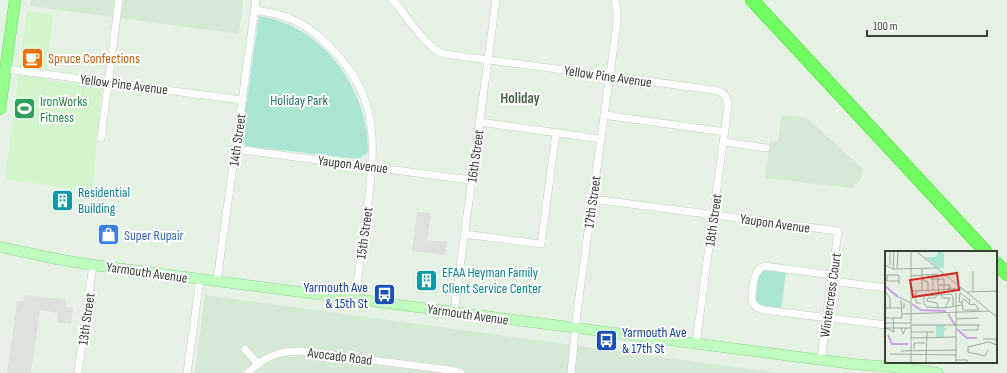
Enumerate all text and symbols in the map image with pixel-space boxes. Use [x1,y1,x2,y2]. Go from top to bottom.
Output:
scale bar [867,12,987,38]
text: 100 m [873,19,898,34]
cafe icon: Spruce Confections [19,45,45,71]
place label: Spruce Confections [48,50,140,67]
street label: Yellow Pine Avenue [563,62,653,91]
street label: Yellow Pine Avenue [79,71,169,98]
district label: Holiday [500,89,541,108]
park label: Holiday Park [270,92,328,109]
place label: IronWorks Fitness [40,93,87,126]
sports icon: IronWorks Fitness [11,96,37,122]
street label: 14th Street [225,113,250,167]
street label: 16th Street [463,129,488,184]
street label: Yaupon Avenue [317,152,389,177]
street label: 17th Street [580,175,605,229]
place label: Residential Building [78,184,130,217]
building icon: Residential Building [49,187,75,213]
street label: 18th Street [701,193,726,248]
street label: 15th Street [352,206,377,260]
street label: Yaupon Avenue [739,210,811,237]
shop icon: Super Rupair [95,222,121,248]
place label: Super Rupair [124,227,184,244]
inset map [885,251,997,363]
street label: Wintercress Court [816,252,845,338]
street label: Yarmouth Avenue [105,258,189,287]
place label: EFAA Heyman Family Client Service Center [442,264,542,297]
building icon: EFAA Heyman Family Client Service Center [414,267,440,293]
place label: Yarmouth Ave & 15th St [303,279,368,312]
bus stop icon: Yarmouth Ave & 15th St [371,282,397,308]
street label: 13th Street [74,292,99,346]
street label: Yarmouth Avenue [426,300,510,329]
place label: Yarmouth Ave & 17th St [622,324,687,357]
bus stop icon: Yarmouth Ave & 17th St [594,327,620,353]
street label: Avocado Road [306,344,373,369]

